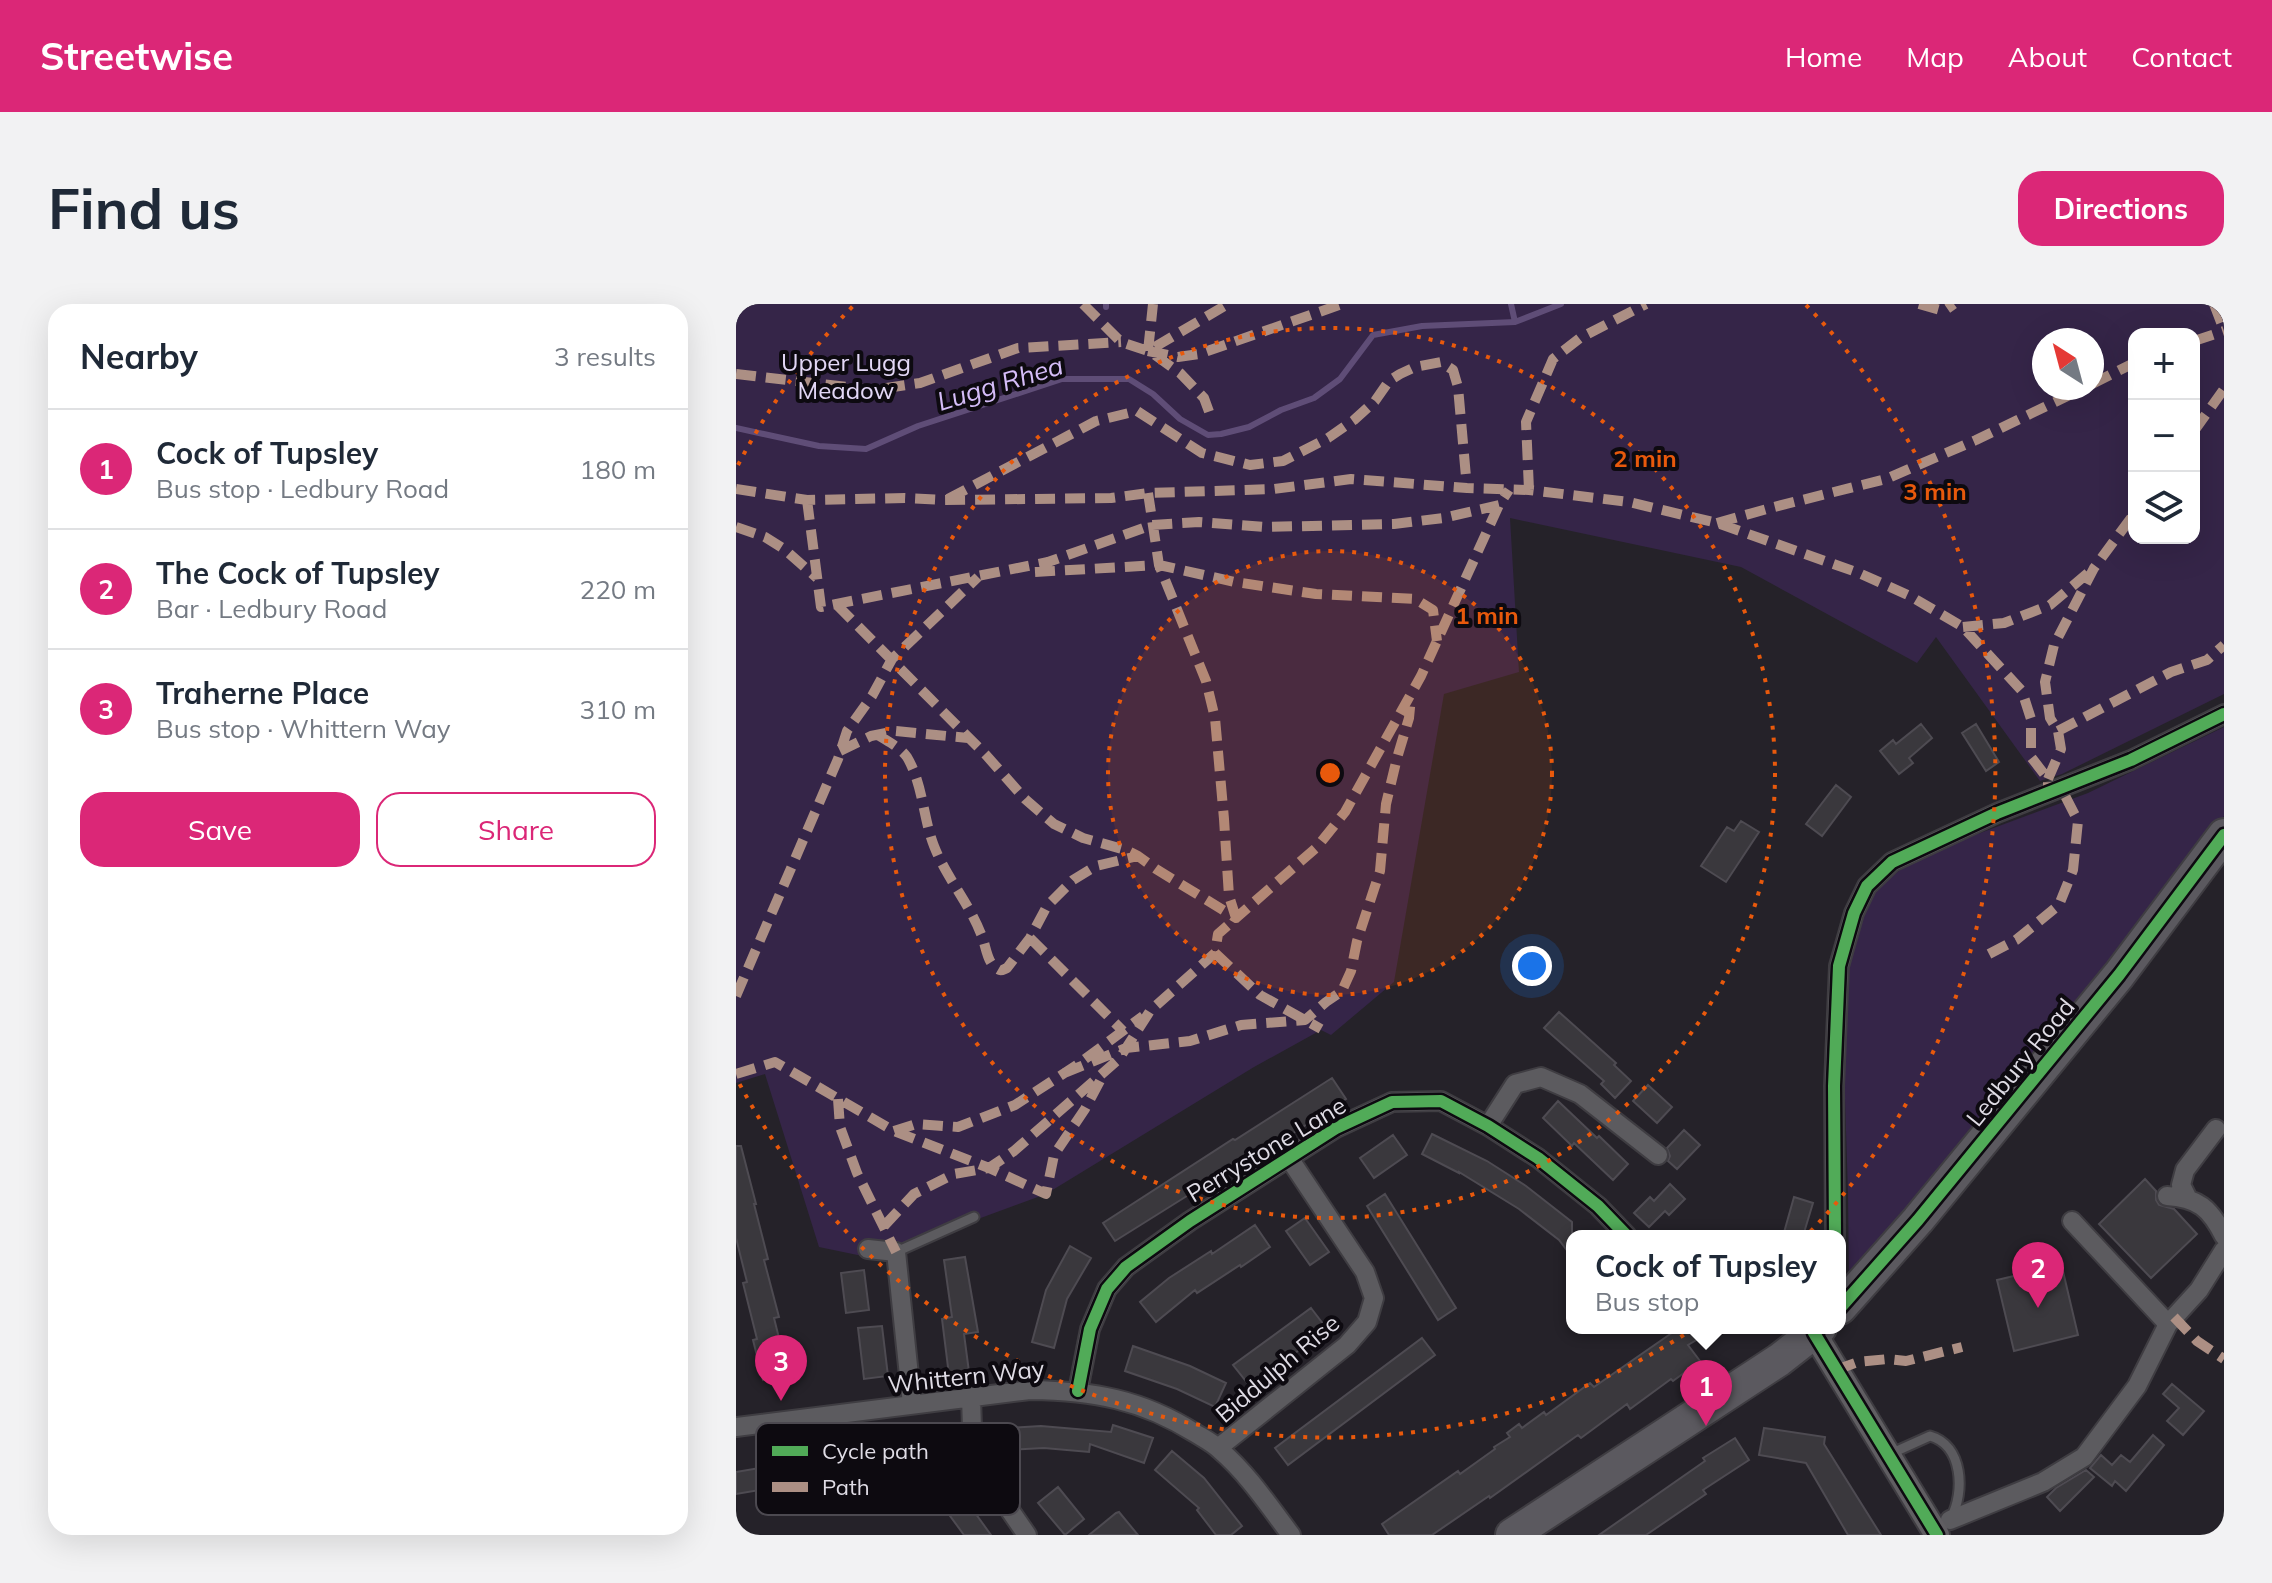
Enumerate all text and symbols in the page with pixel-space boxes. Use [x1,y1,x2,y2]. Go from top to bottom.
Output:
text: Streetwise [40,32,233,80]
text: Home [1785,39,1862,74]
text: Map [1906,39,1964,74]
text: About [2008,39,2087,74]
text: Contact [2131,39,2232,74]
button: Directions [2018,171,2224,246]
text: Find us [48,173,240,243]
north arrow [2032,328,2104,400]
map controls [2128,328,2200,544]
button: + [2128,328,2200,400]
text: Nearby [80,335,198,378]
text: 3 results [554,340,656,373]
park label: Upper Lugg Meadow [781,347,911,405]
water label: Lugg Rhea [933,348,1067,418]
button: − [2128,400,2200,472]
text: Cock of Tupsley [156,434,378,472]
text: 2 min [1613,443,1677,473]
text: 1 [98,453,114,486]
text: 180 m [580,453,656,486]
text: Bus stop · Ledbury Road [156,472,449,505]
button: layers [2128,472,2200,544]
text: 3 min [1903,476,1967,506]
text: The Cock of Tupsley [156,554,440,592]
text: 2 [98,573,114,606]
text: 220 m [580,573,656,606]
text: Bar · Ledbury Road [156,592,387,625]
text: 1 min [1455,600,1519,630]
text: Traherne Place [156,674,369,712]
text: 3 [98,693,114,726]
text: 310 m [580,693,656,726]
text: Bus stop · Whittern Way [156,712,451,745]
centre of rings [1316,759,1344,787]
button: Save [80,792,360,867]
button: Share [376,792,656,867]
your location [1512,946,1552,986]
street label: Ledbury Road [1959,992,2081,1132]
street label: Perrystone Lane [1181,1090,1351,1208]
popup [1566,1230,1846,1334]
pin: 2 [2012,1242,2064,1308]
text: Cock of Tupsley [1595,1247,1817,1285]
text: Bus stop [1595,1285,1699,1318]
street label: Biddulph Rise [1209,1308,1345,1428]
pin: 3 [755,1335,807,1401]
street label: Whittern Way [886,1353,1046,1399]
pin: 1 [1680,1360,1732,1426]
legend [756,1423,1020,1515]
text: Cycle path [822,1437,929,1465]
text: Path [822,1473,870,1501]

